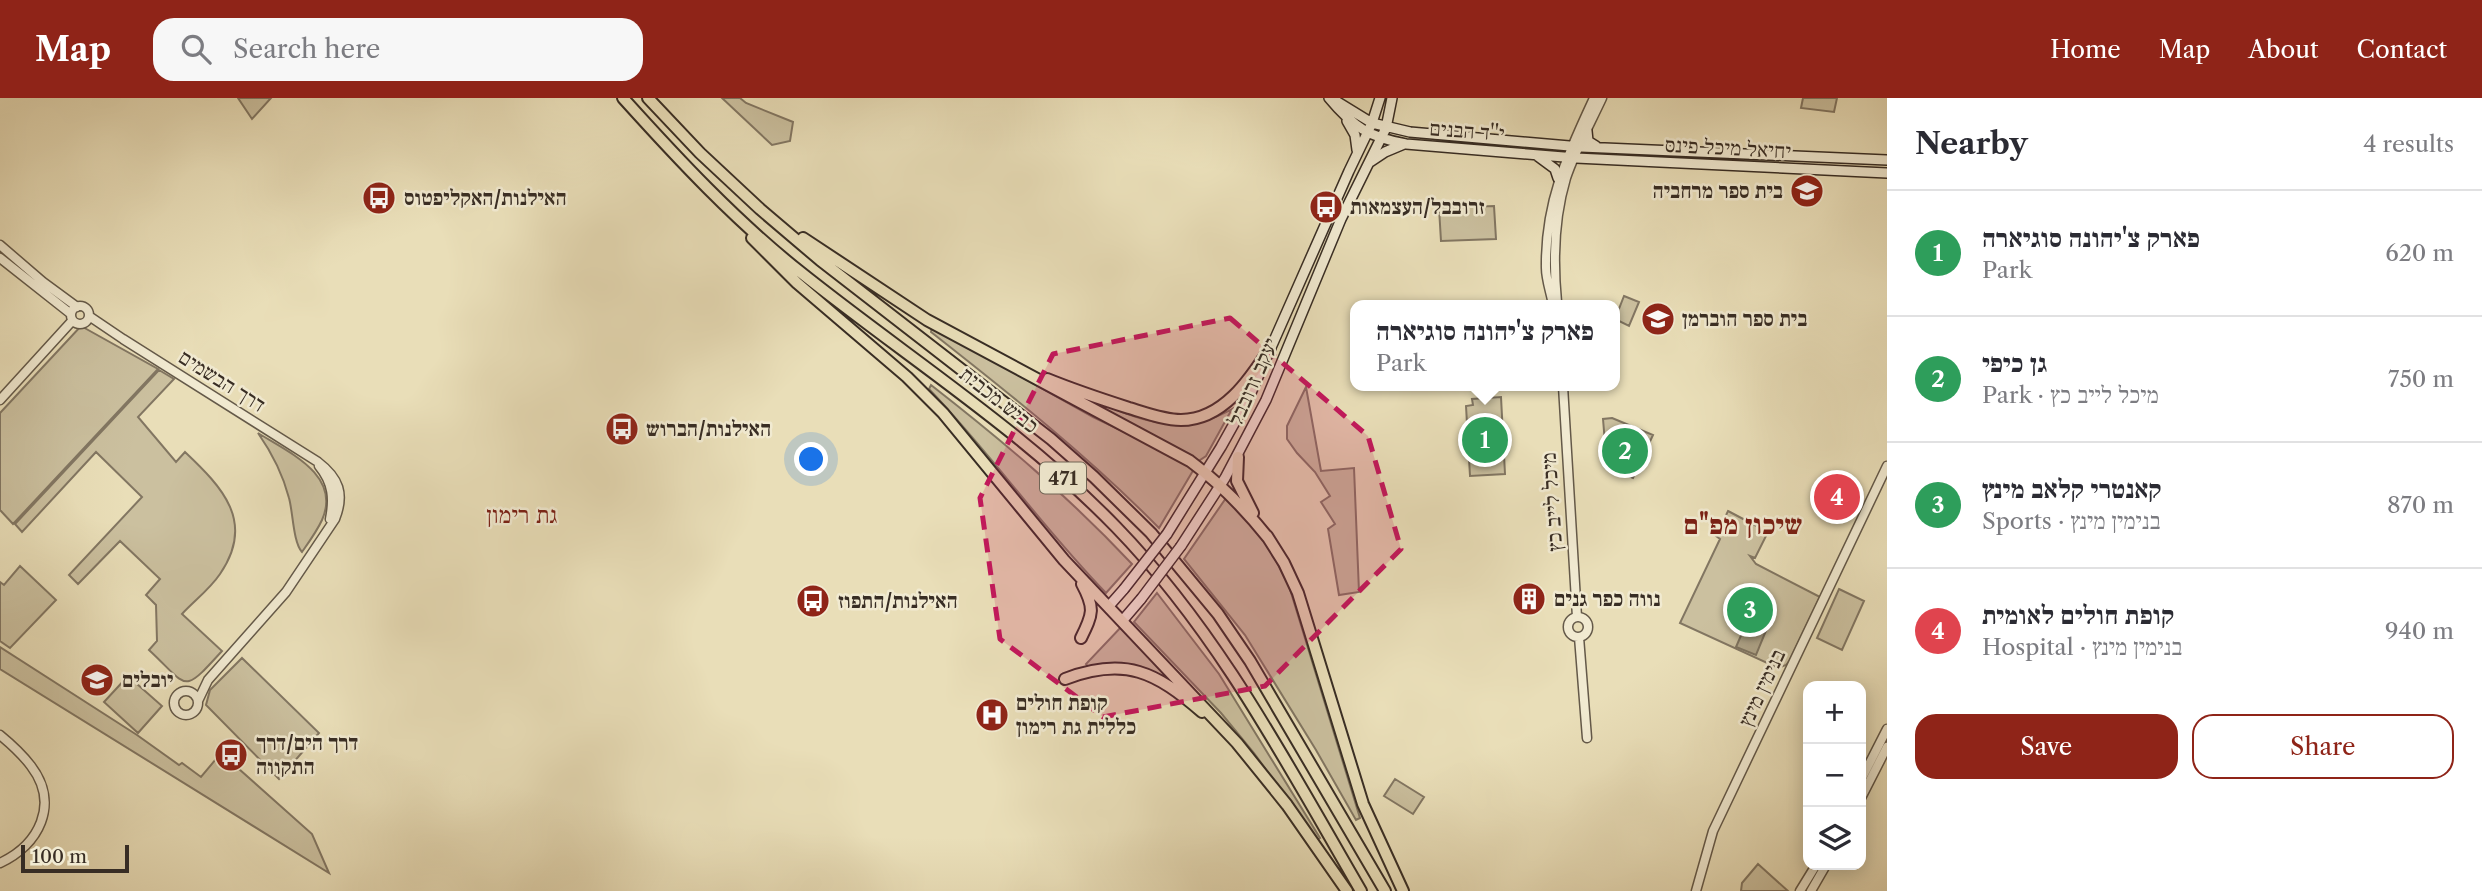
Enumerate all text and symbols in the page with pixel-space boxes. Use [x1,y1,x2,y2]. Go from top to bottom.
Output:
search box [153,18,643,81]
text: Map [35,29,111,70]
icon: search [177,30,215,68]
text: Search here [233,33,380,65]
text: Home [2050,35,2121,64]
text: Map [2159,35,2210,64]
text: About [2248,35,2319,64]
text: Contact [2357,35,2447,64]
street label: י''ד הבנים [1429,115,1506,146]
text: Nearby [1915,125,2028,162]
text: 4 results [2363,130,2454,158]
street label: יחיאל מיכל פינס [1664,132,1792,163]
school or university icon: בית ספר מרחביה [1788,172,1826,210]
place label: בית ספר מרחביה [1652,178,1783,203]
bus stop icon: האילנות/האקליפטוס [360,179,398,217]
place label: האילנות/האקליפטוס [404,185,567,210]
bus stop icon: זרובבל/העצמאות [1307,188,1345,226]
place label: זרובבל/העצמאות [1350,194,1485,219]
text: פארק צ'יהונה סוגיארה [1982,222,2200,254]
text: 1 [1933,239,1943,267]
text: 620 m [2385,239,2454,267]
text: Park [1982,256,2032,284]
popup [1350,300,1620,391]
school or university icon: בית ספר הוברמן [1639,300,1677,338]
place label: בית ספר הוברמן [1682,306,1807,331]
text: פארק צ'יהונה סוגיארה [1376,315,1594,347]
street label: יעקב זרובבל [1222,334,1283,430]
street label: דרך הבשמים [174,344,270,417]
text: גן כיפי [1982,347,2047,379]
text: Park [1376,349,1426,377]
street label: כביש מכבית [955,361,1044,438]
text: 2 [1931,365,1945,393]
text: 750 m [2388,365,2454,393]
text: Park · מיכל לייב כץ [1982,381,2159,409]
bus stop icon: האילנות/הברוש [603,410,641,448]
pin: 1 [1462,414,1508,466]
place label: האילנות/הברוש [646,416,771,441]
pin: 2 [1602,425,1648,477]
your location [794,442,828,476]
street label: מיכל לייב כץ [1536,452,1567,552]
road number: 471 [1040,462,1086,494]
pin: 4 [1814,471,1860,523]
text: קאנטרי קלאב מינץ [1982,473,2162,505]
text: 3 [1932,491,1945,519]
text: 870 m [2387,491,2454,519]
district label: גת רימון [486,500,558,529]
district label: שיכון מפ"ם [1684,507,1802,541]
text: Sports · בנימין מינץ [1982,507,2161,535]
building icon: נווה כפר גנים [1510,580,1548,618]
bus stop icon: האילנות/התפוז [794,582,832,620]
pin: 3 [1727,584,1773,636]
place label: נווה כפר גנים [1554,586,1661,611]
place label: האילנות/התפוז [838,588,958,613]
text: קופת חולים לאומית [1982,599,2174,631]
text: 4 [1931,617,1945,645]
text: 940 m [2385,617,2454,645]
text: Hospital · בנימין מינץ [1982,633,2182,661]
street label: בנימין מינץ [1733,645,1790,730]
school or university icon: יובלים [78,661,116,699]
place label: יובלים [122,667,173,692]
map controls [1803,681,1866,870]
button: + [1803,681,1866,744]
place label: קופת חולים כללית גת רימון [1016,690,1136,739]
hospital icon: קופת חולים כללית גת רימון [973,696,1011,734]
button: Save [1915,714,2178,779]
button: Share [2192,714,2454,779]
place label: דרך הים/דרך התקווה [256,730,358,779]
bus stop icon: דרך הים/דרך התקווה [212,736,250,774]
button: − [1803,744,1866,807]
button: layers [1803,807,1866,870]
scale bar [21,842,130,874]
text: 100 m [32,845,87,868]

